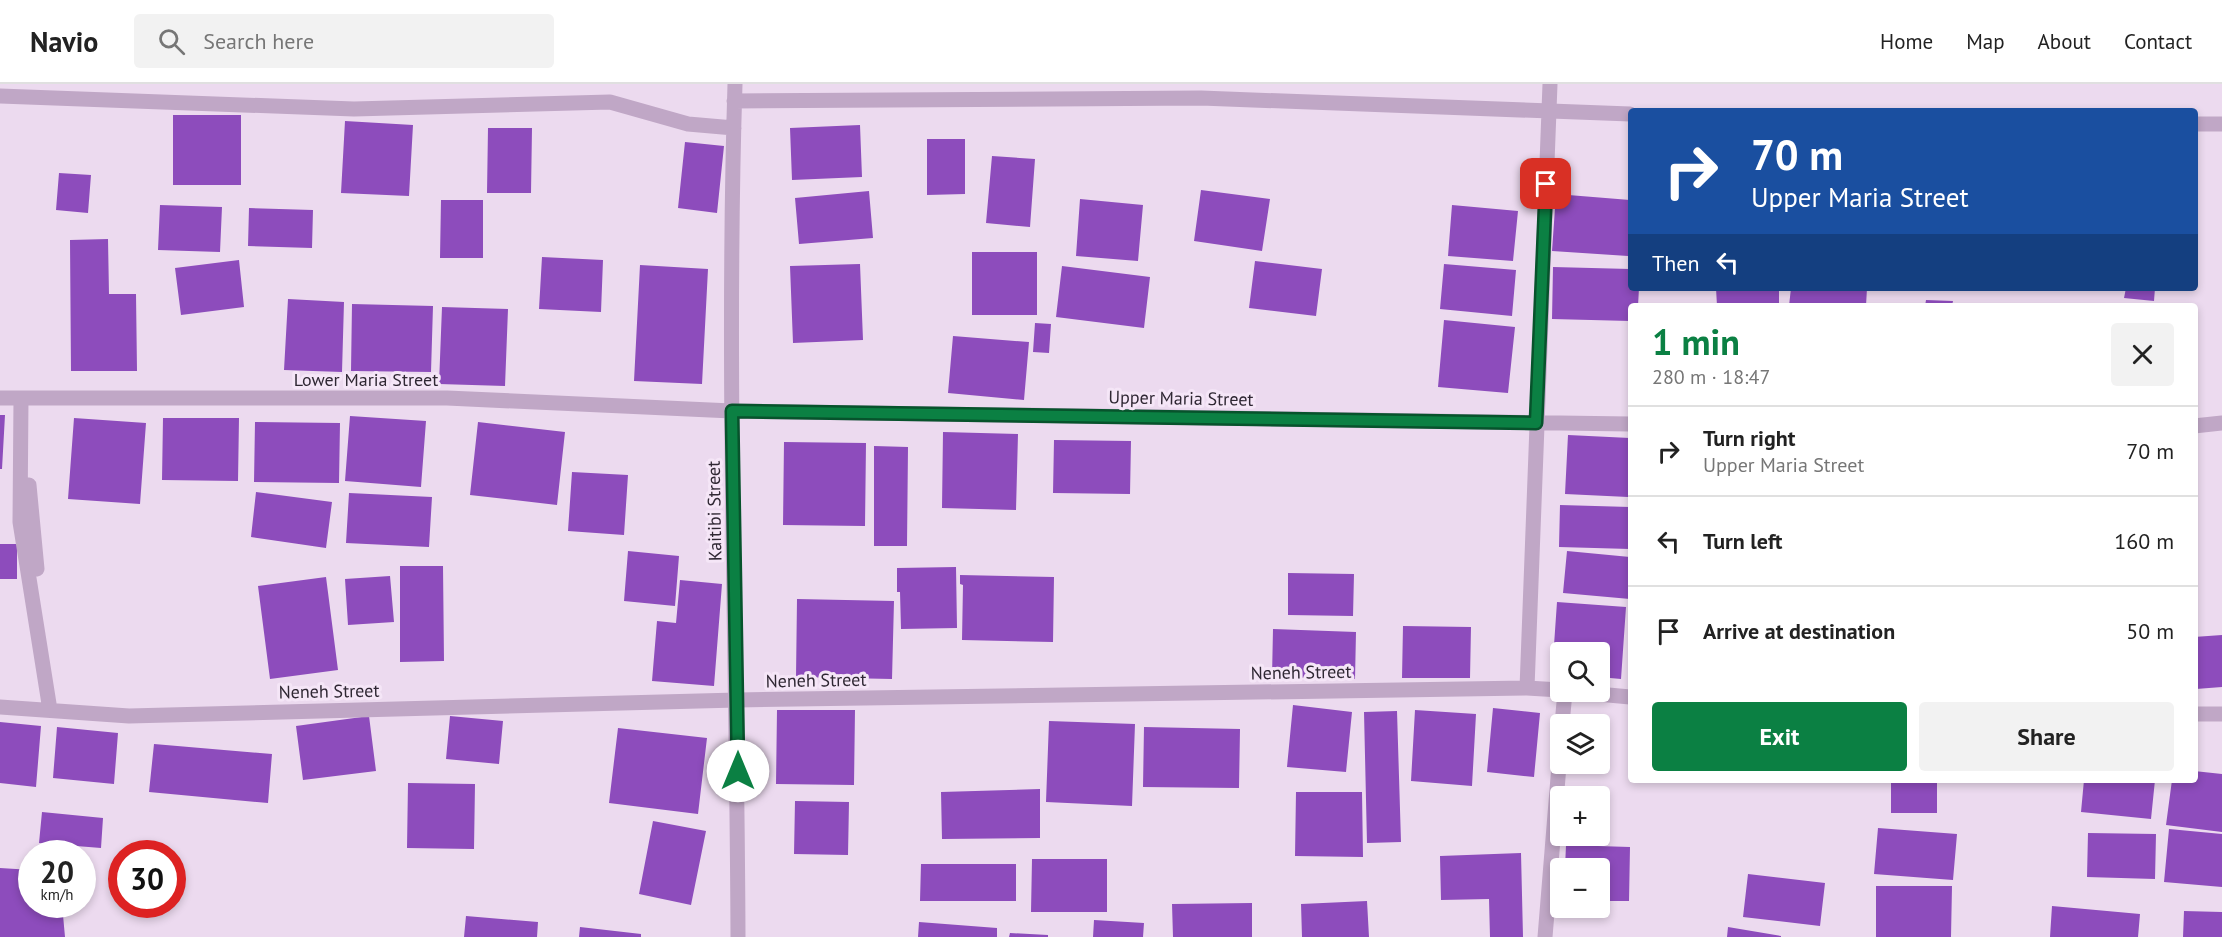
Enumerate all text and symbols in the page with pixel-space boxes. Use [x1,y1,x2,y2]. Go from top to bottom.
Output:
search box [134,14,554,68]
text: Navio [30,23,98,60]
icon: search [155,25,188,58]
text: Search here [203,27,314,55]
text: Home [1880,28,1933,55]
text: Map [1966,28,2005,55]
text: About [2038,28,2091,55]
text: Contact [2124,28,2192,55]
text: 70 m [1751,127,1843,182]
icon: right [1652,132,1730,210]
pin [1520,158,1571,209]
icon: arrive [1529,167,1562,200]
text: Upper Maria Street [1751,180,1969,214]
icon: left [1711,246,1744,279]
text: Then [1652,249,1699,277]
text: 1 min [1652,318,1740,365]
button: close [2111,323,2174,386]
text: 280 m · 18:47 [1652,364,1770,390]
street label: Lower Maria Street [294,368,438,391]
street label: Upper Maria Street [1108,385,1254,411]
text: Turn right [1703,424,1795,452]
icon: right [1652,435,1685,468]
text: 70 m [2126,437,2174,465]
text: Upper Maria Street [1703,452,1864,478]
street label: Kaitibi Street [702,461,726,561]
icon: left [1652,525,1685,558]
text: Turn left [1703,527,1783,555]
text: 160 m [2114,527,2174,555]
icon: arrive [1652,615,1685,648]
text: Arrive at destination [1703,617,1895,645]
text: 50 m [2126,617,2174,645]
map controls [1550,642,1610,918]
button: search [1550,642,1610,702]
street label: Neneh Street [1250,660,1352,684]
street label: Neneh Street [765,668,867,692]
street label: Neneh Street [278,679,380,703]
button: Exit [1652,702,1907,771]
button: Share [1919,702,2174,771]
button: layers [1550,714,1610,774]
position arrow [706,739,770,803]
button: + [1550,786,1610,846]
speed limit sign: 30 [108,840,186,918]
text: 20 [40,852,74,891]
button: − [1550,858,1610,918]
text: km/h [41,885,73,904]

